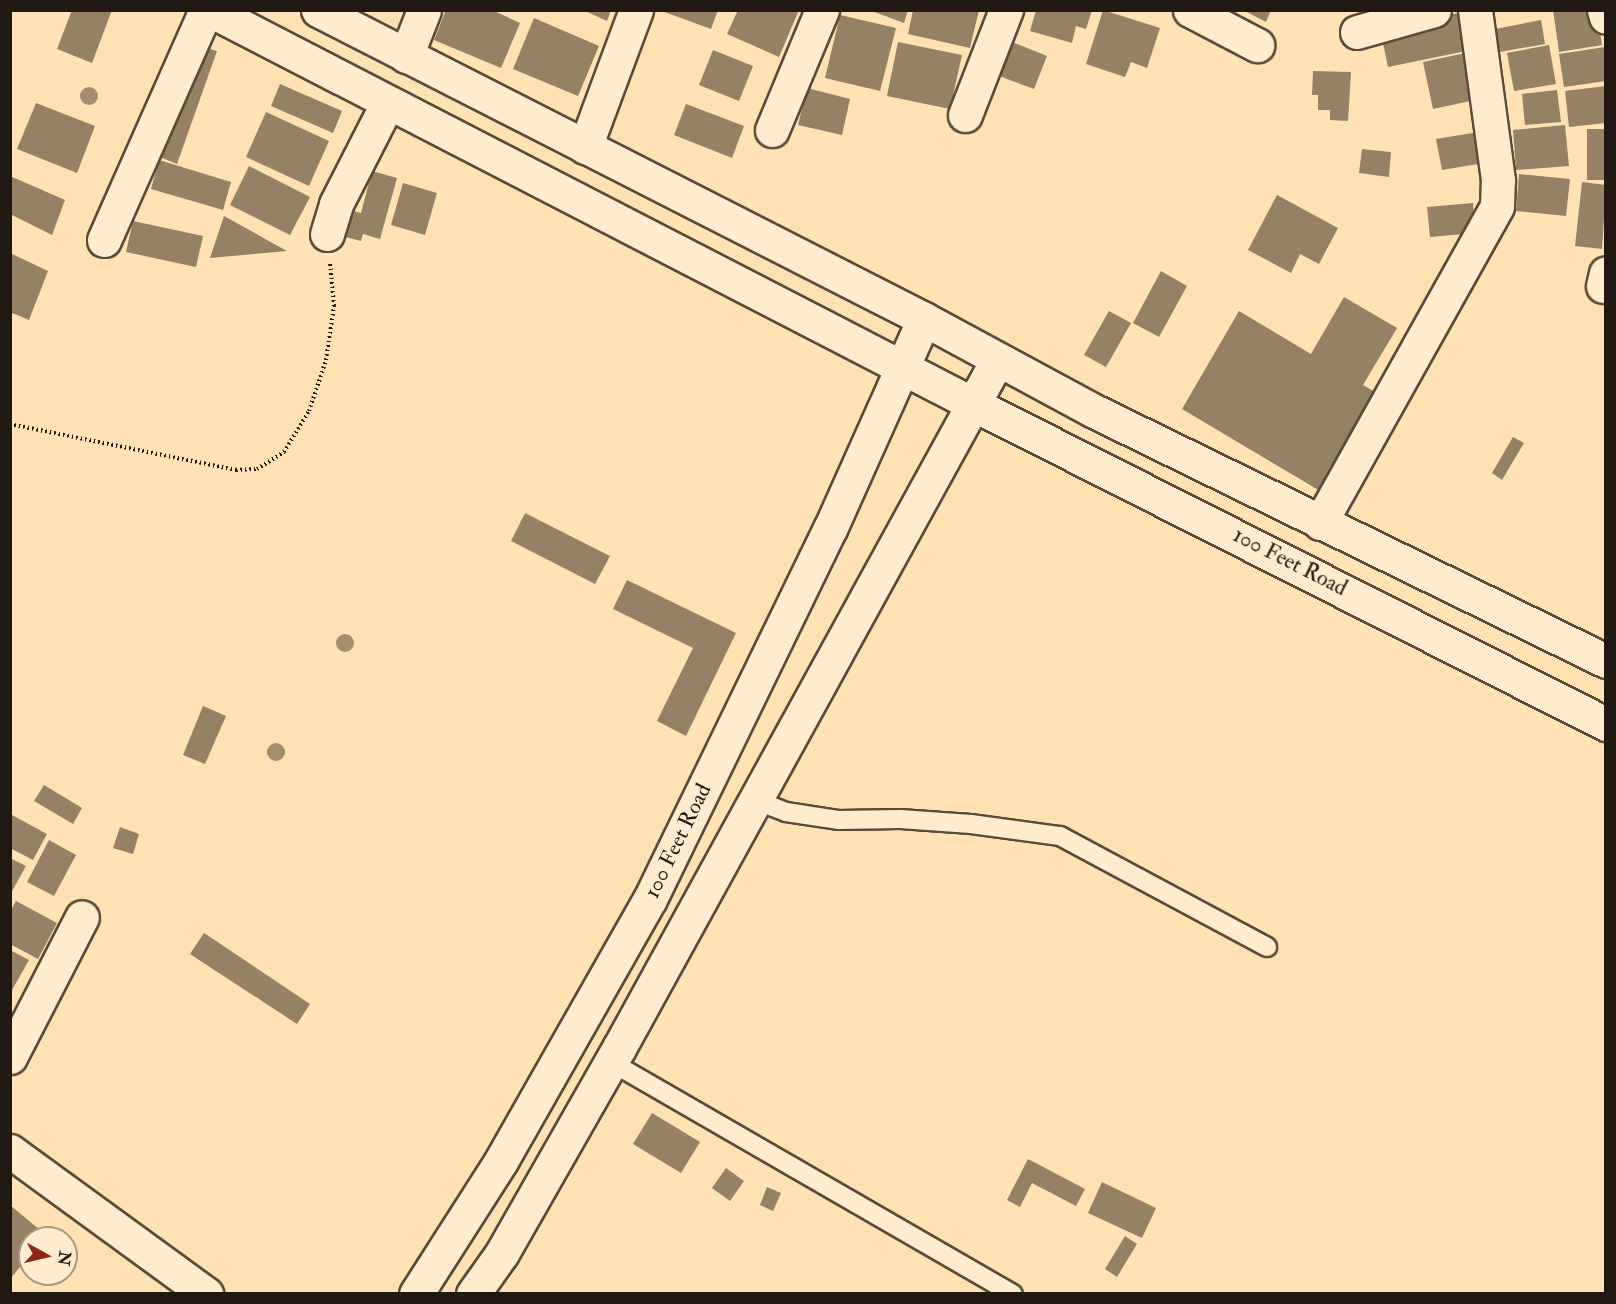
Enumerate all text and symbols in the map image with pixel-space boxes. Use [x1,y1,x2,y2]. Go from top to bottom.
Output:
street label: 100 Feet Road [1229,522,1351,602]
street label: 100 Feet Road [639,779,717,903]
north arrow [18,1226,78,1286]
text: N [53,1250,75,1267]

